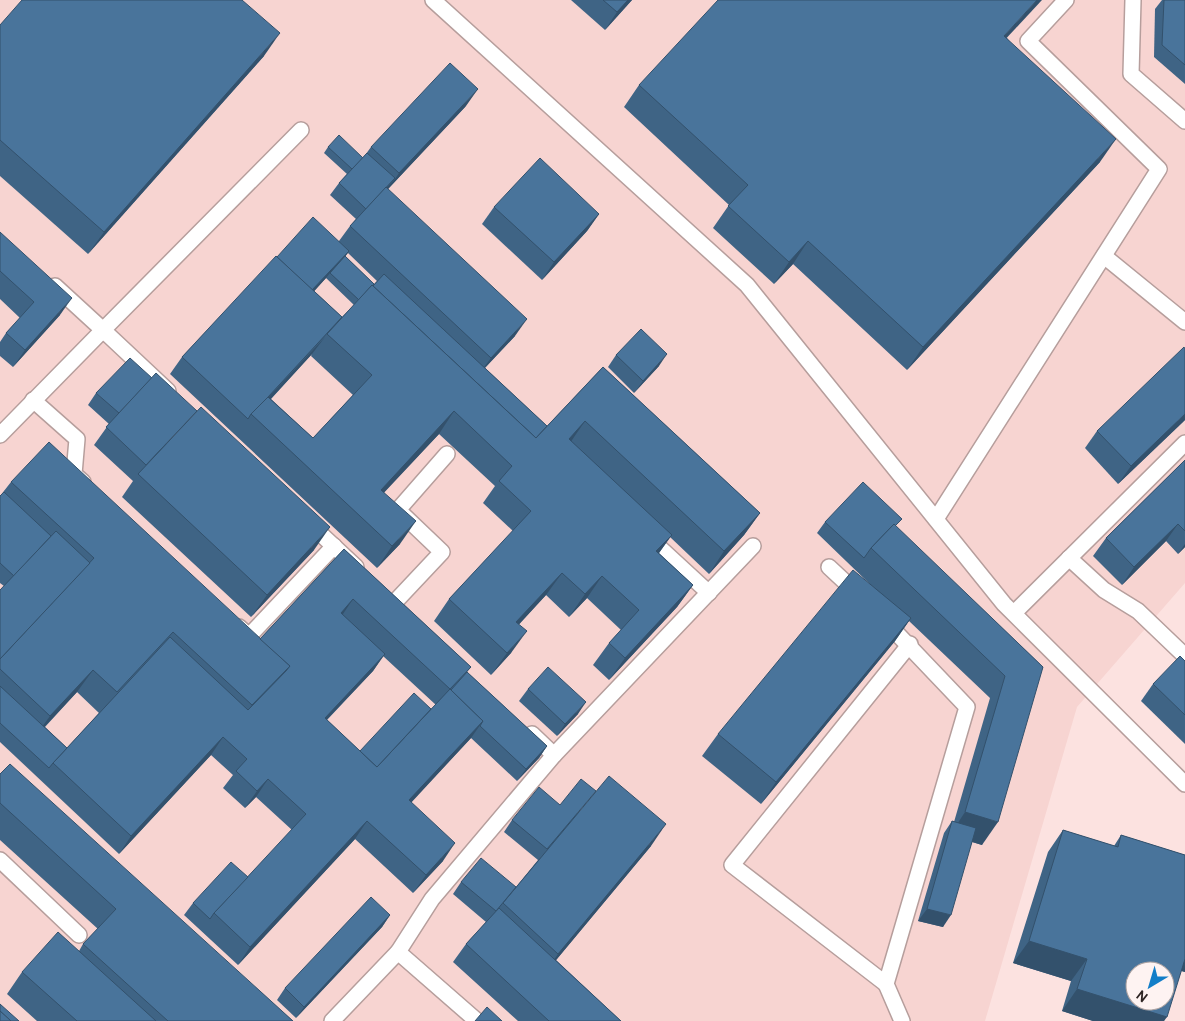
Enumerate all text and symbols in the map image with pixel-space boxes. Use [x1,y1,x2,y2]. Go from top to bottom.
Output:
north arrow [1125,961,1175,1011]
text: N [1134,985,1152,1005]

